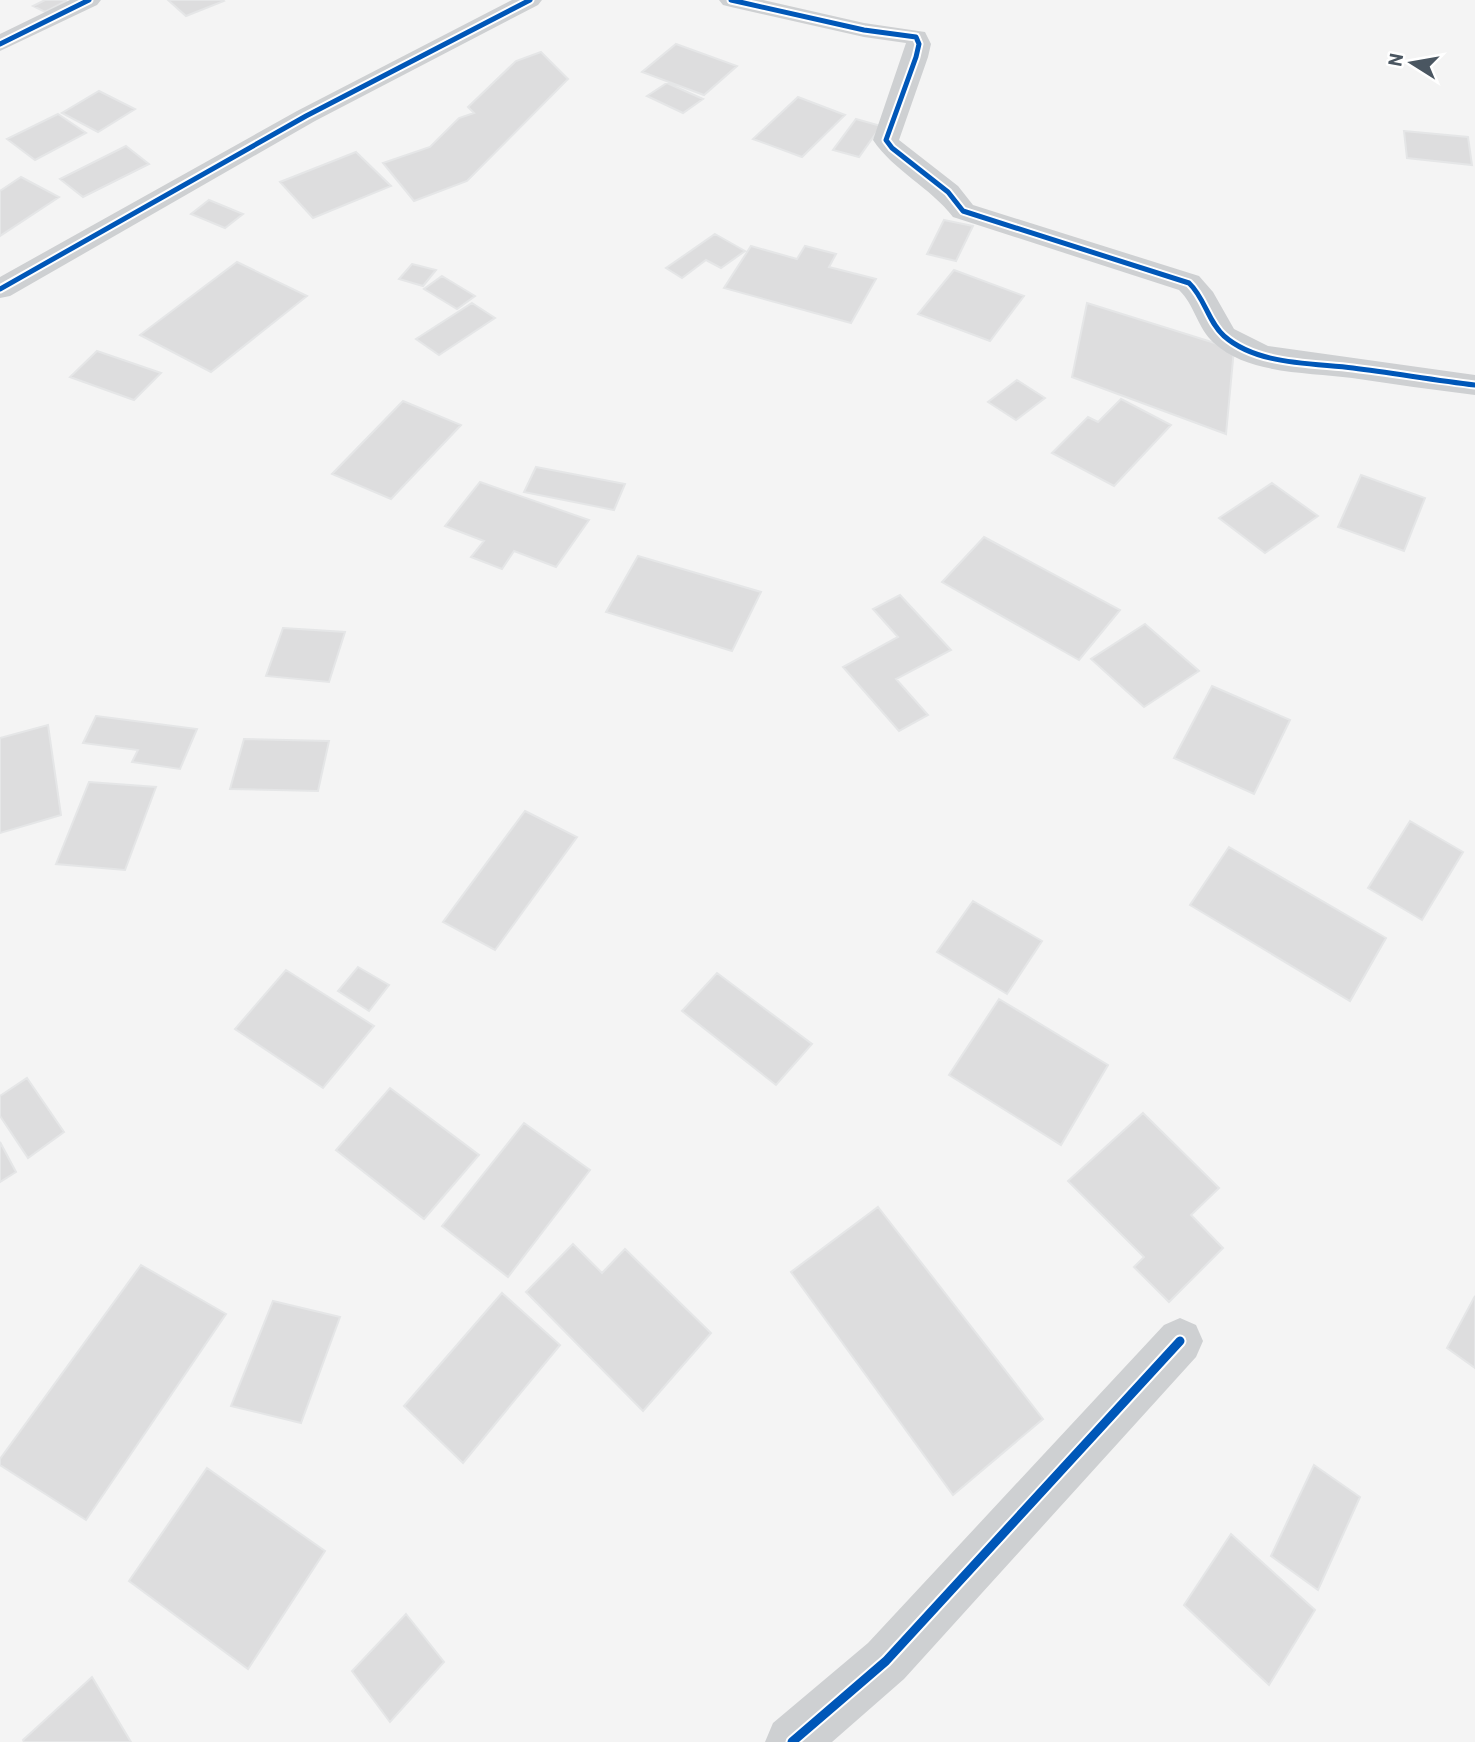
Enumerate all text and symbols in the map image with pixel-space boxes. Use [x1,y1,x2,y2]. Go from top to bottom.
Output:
north arrow [1377,28,1447,98]
text: N [1382,51,1407,68]

